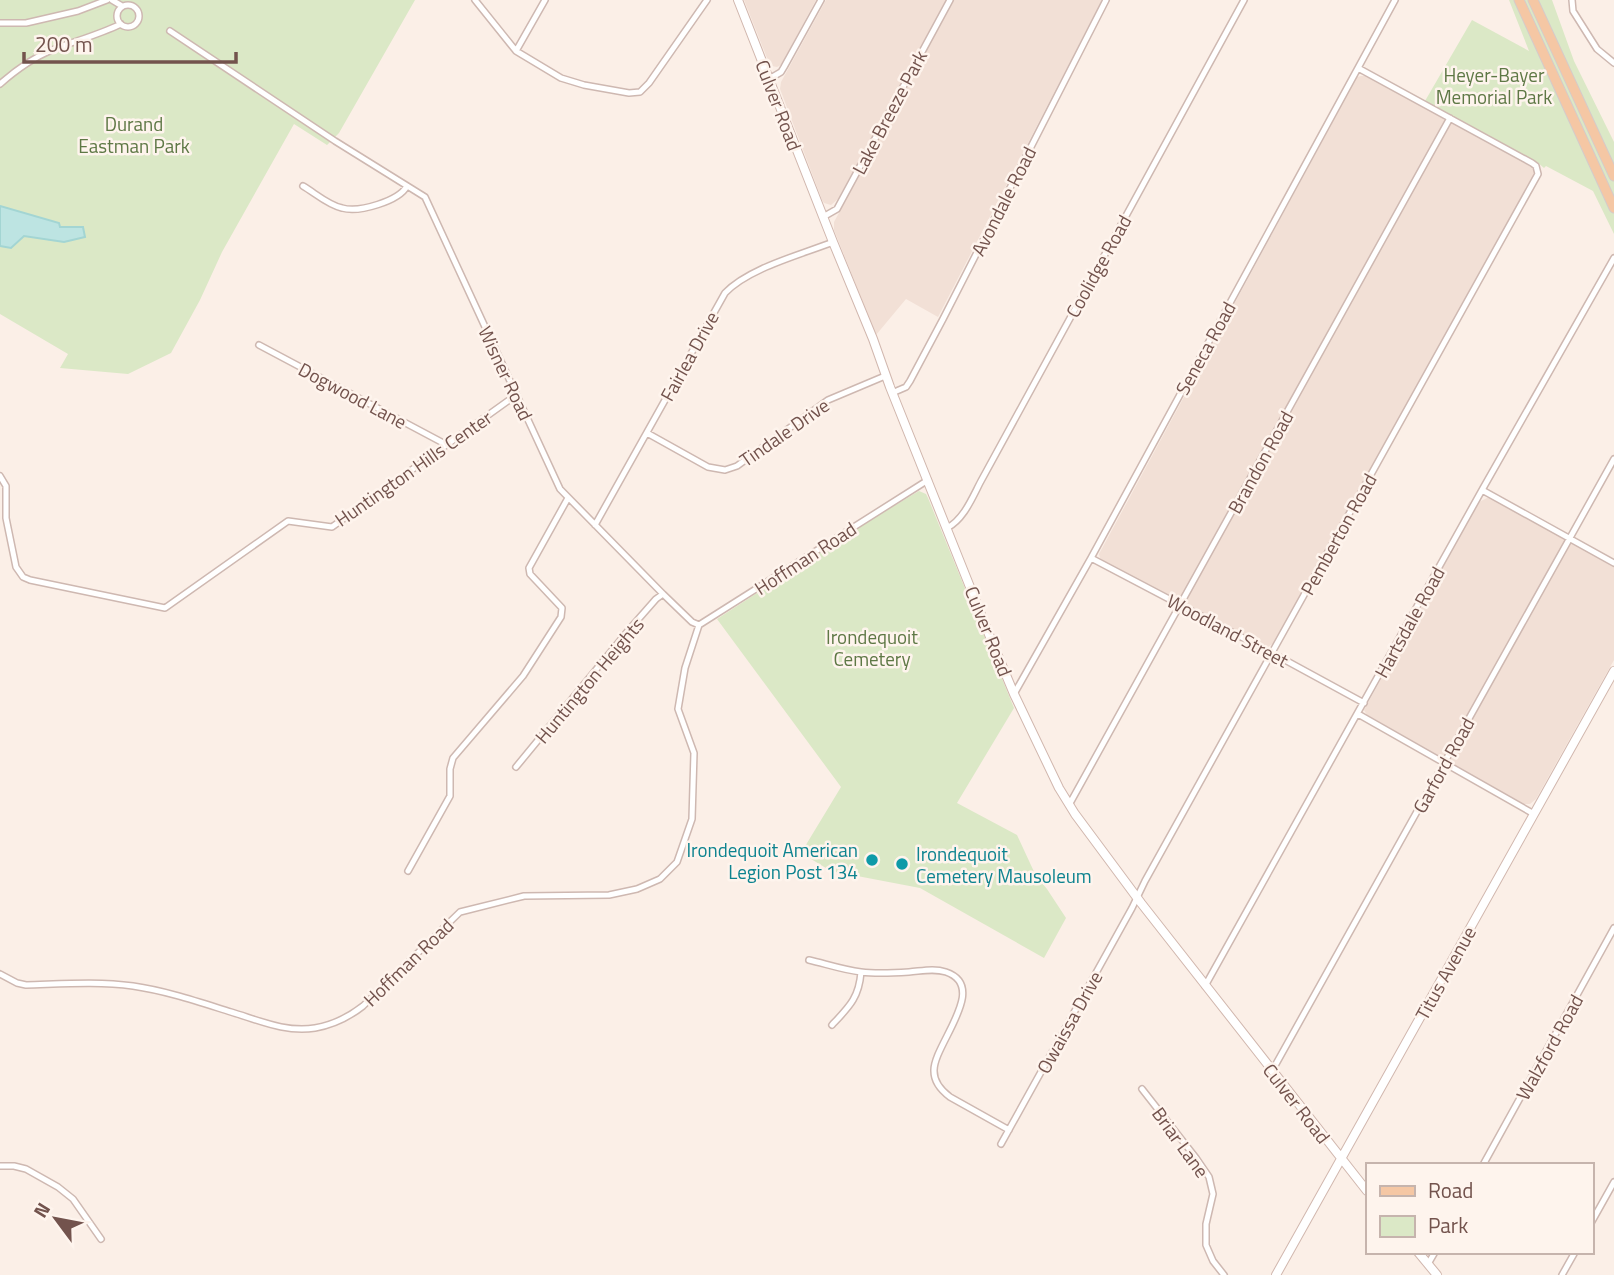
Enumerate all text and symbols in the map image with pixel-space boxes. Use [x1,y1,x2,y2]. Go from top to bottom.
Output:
scale bar [24,21,236,65]
text: 200 m [35,28,92,60]
street label: Lake Breeze Park [844,45,934,179]
street label: Culver Road [748,55,810,155]
park label: Heyer-Bayer Memorial Park [1436,60,1552,111]
park label: Durand Eastman Park [78,109,190,160]
street label: Avondale Road [963,141,1043,261]
street label: Coolidge Road [1058,209,1138,323]
street label: Seneca Road [1167,296,1243,400]
street label: Fairlea Drive [652,306,726,406]
street label: Wisner Road [471,321,541,425]
street label: Dogwood Lane [294,354,412,436]
street label: Tindale Drive [733,390,835,474]
street label: Huntington Hills Center [328,402,498,533]
street label: Brandon Road [1220,405,1300,519]
street label: Pemberton Road [1293,468,1383,600]
street label: Hoffman Road [748,514,862,602]
street label: Hartsdale Road [1366,561,1452,683]
street label: Culver Road [958,581,1020,681]
street label: Woodland Street [1162,586,1294,674]
street label: Huntington Heights [527,610,651,749]
park label: Irondequoit Cemetery [826,622,918,673]
street label: Garford Road [1405,712,1481,818]
place label: Irondequoit American Legion Post 134 [686,835,858,886]
place label: Irondequoit Cemetery Mausoleum [916,839,1092,890]
marker: Irondequoit American Legion Post 134 [864,852,880,868]
marker: Irondequoit Cemetery Mausoleum [894,856,910,872]
street label: Hoffman Road [356,911,460,1013]
street label: Titus Avenue [1407,921,1483,1025]
street label: Owaissa Drive [1029,965,1109,1079]
street label: Walzford Road [1508,989,1590,1105]
street label: Culver Road [1256,1057,1338,1149]
street label: Briar Lane [1145,1101,1217,1183]
legend [1366,1163,1593,1254]
text: Road [1428,1174,1473,1206]
north arrow [21,1184,91,1254]
text: N [25,1196,57,1223]
text: Park [1428,1209,1468,1241]

